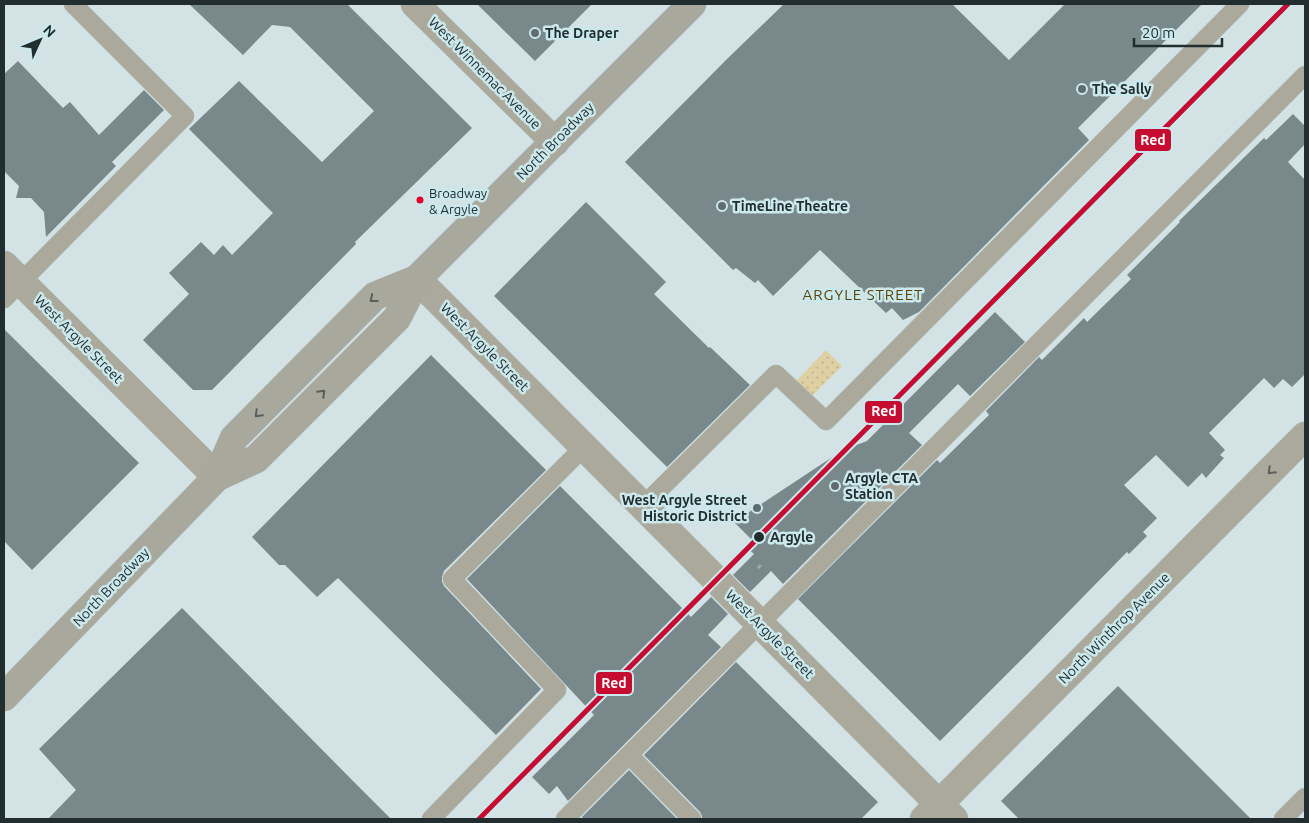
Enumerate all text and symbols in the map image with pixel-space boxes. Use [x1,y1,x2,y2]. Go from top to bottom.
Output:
street label: West Winnemac Avenue [426,14,544,132]
north arrow [15,15,65,65]
scale bar [1134,15,1222,47]
text: N [40,22,59,40]
text: 20 m [1142,24,1175,41]
place label: The Draper [545,25,619,41]
marker: The Draper [529,27,541,39]
place label: The Sally [1092,81,1152,97]
marker: The Sally [1076,83,1088,95]
street label: North Broadway [513,99,597,183]
line badge: Red [1134,128,1172,152]
text: Red [1140,132,1166,148]
place label: Broadway & Argyle [429,186,487,216]
marker: Broadway & Argyle [415,195,425,205]
place label: TimeLine Theatre [732,198,848,214]
marker: TimeLine Theatre [716,200,728,212]
district label: ARGYLE STREET [803,286,923,303]
street label: West Argyle Street [32,292,127,387]
one-way arrow [369,293,379,302]
street label: West Argyle Street [438,300,533,395]
one-way arrow [317,389,326,398]
line badge: Red [864,400,903,424]
text: Red [871,403,897,419]
one-way arrow [255,408,264,417]
one-way arrow [1268,465,1277,474]
place label: Argyle CTA Station [845,470,918,502]
marker: Argyle CTA Station [829,480,841,492]
place label: West Argyle Street Historic District [622,492,747,524]
marker: West Argyle Street Historic District [751,502,763,514]
place label: Argyle [770,529,813,545]
marker: Argyle [752,530,766,544]
street label: North Broadway [70,544,153,630]
street label: North Winthrop Avenue [1055,569,1173,687]
street label: West Argyle Street [723,587,818,682]
line badge: Red [595,671,633,695]
text: Red [601,675,627,691]

